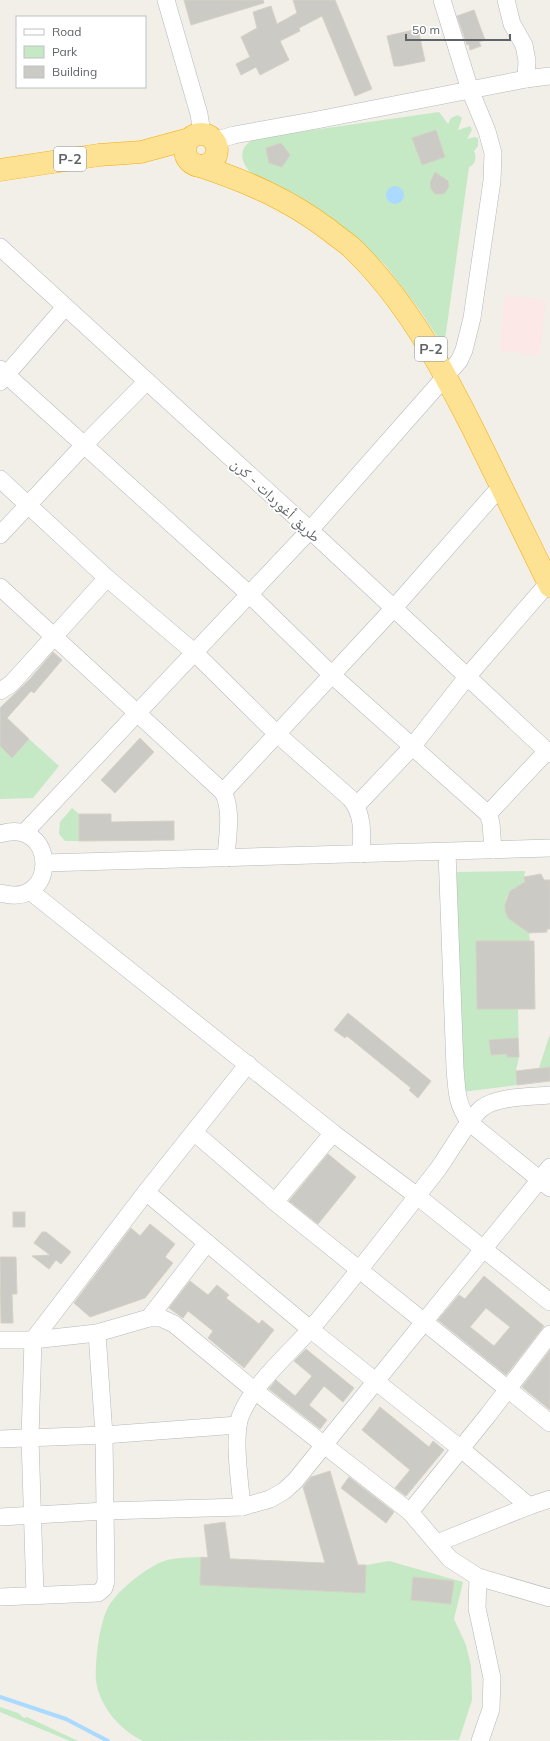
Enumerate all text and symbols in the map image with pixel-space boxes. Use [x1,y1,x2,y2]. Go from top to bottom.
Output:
legend [16,16,146,88]
scale bar [406,16,510,42]
text: 50 m [412,22,440,37]
text: Road [52,24,81,39]
text: Park [52,44,78,59]
text: Building [52,64,97,79]
road number: P-2 [54,147,86,171]
road number: P-2 [415,337,447,361]
street label: طريق أغوردات - كرن [227,454,325,547]

